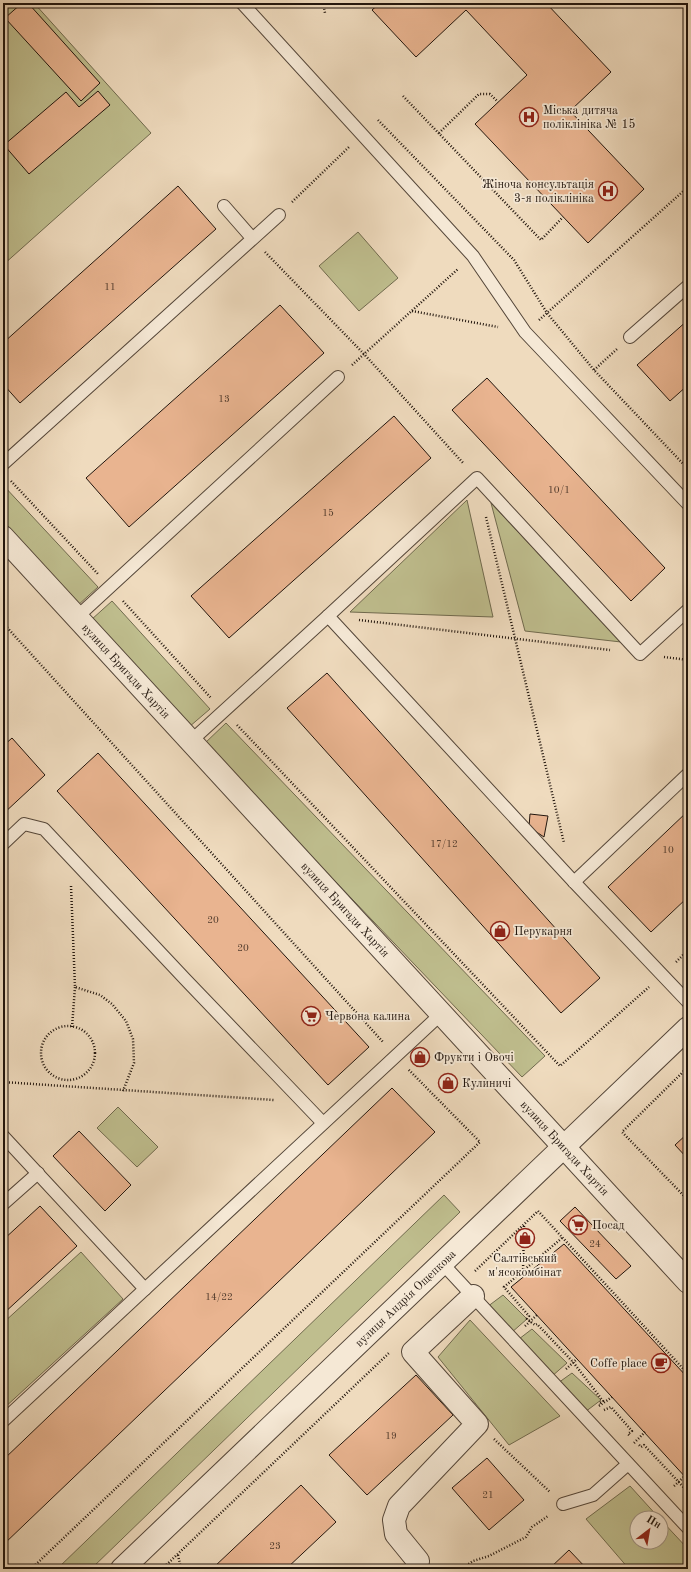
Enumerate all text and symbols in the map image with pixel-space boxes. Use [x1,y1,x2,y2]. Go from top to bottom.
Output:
place label: Міська дитяча поліклініка № 15 [543,104,635,131]
hospital icon: Міська дитяча поліклініка № 15 [518,106,540,128]
place label: Жіноча консультація 3-я поліклініка [482,178,594,205]
hospital icon: Жіноча консультація 3-я поліклініка [597,180,619,202]
house number: 11 [104,282,116,292]
house number: 13 [218,394,230,404]
house number: 10/1 [548,485,570,495]
house number: 15 [322,508,334,518]
street label: вулиця Бригади Хартія [79,622,172,721]
house number: 17/12 [430,839,458,849]
house number: 10 [662,845,674,855]
street label: вулиця Бригади Хартія [298,860,391,960]
house number: 20 [207,915,219,925]
shop icon: Перукарня [489,920,511,942]
place label: Перукарня [514,926,572,938]
house number: 20 [237,943,249,953]
supermarket icon: Червона калина [300,1005,322,1027]
place label: Червона калина [325,1011,410,1023]
shop icon: Фрукти і Овочі [409,1046,431,1068]
place label: Фрукти і Овочі [434,1051,514,1064]
shop icon: Кулиничі [437,1072,459,1094]
place label: Кулиничі [462,1077,511,1090]
street label: вулиця Бригади Хартія [518,1099,611,1198]
supermarket icon: Посад [567,1214,589,1236]
place label: Посад [592,1220,625,1232]
shop icon: Салтівський м'ясокомбінат [514,1227,536,1249]
house number: 24 [589,1239,601,1249]
street label: вулиця Андрія Ощепкова [353,1248,459,1350]
place label: Салтівський м'ясокомбінат [488,1252,562,1279]
house number: 14/22 [205,1292,233,1302]
cafe icon: Coffe place [650,1352,672,1374]
place label: Coffe place [590,1358,647,1370]
house number: 19 [385,1431,397,1441]
house number: 21 [482,1490,494,1500]
north arrow [629,1510,669,1550]
text: Пн [644,1514,663,1531]
house number: 23 [269,1541,281,1551]

